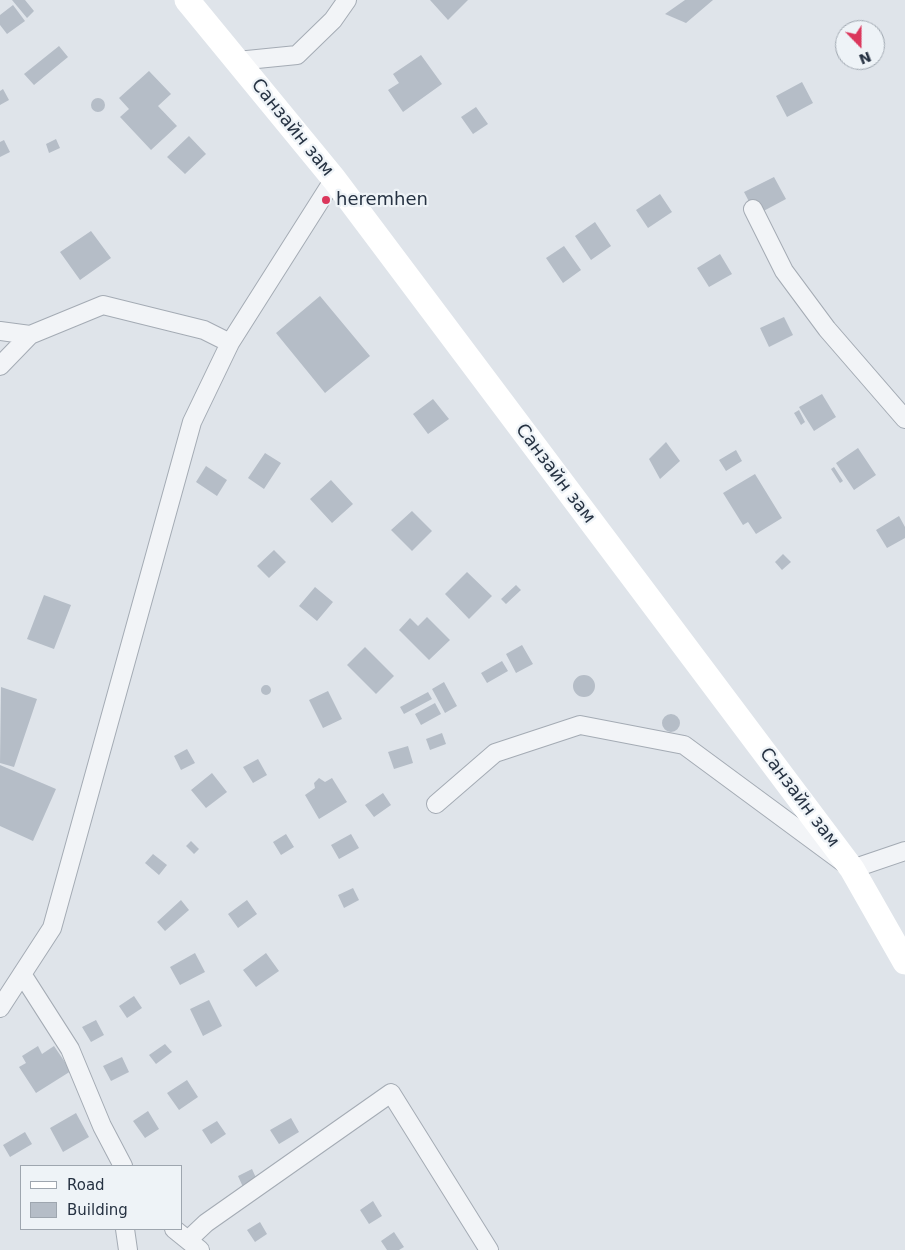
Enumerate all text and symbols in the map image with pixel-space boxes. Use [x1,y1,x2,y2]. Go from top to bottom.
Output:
north arrow [835,20,885,70]
text: N [857,48,874,68]
street label: Санзайн зам [246,75,338,181]
place label: heremhen [336,189,428,211]
marker: heremhen [320,194,332,206]
street label: Санзайн зам [510,420,600,528]
street label: Санзайн зам [754,744,844,852]
legend [20,1165,182,1230]
text: Road [67,1176,105,1194]
text: Building [67,1201,128,1219]

